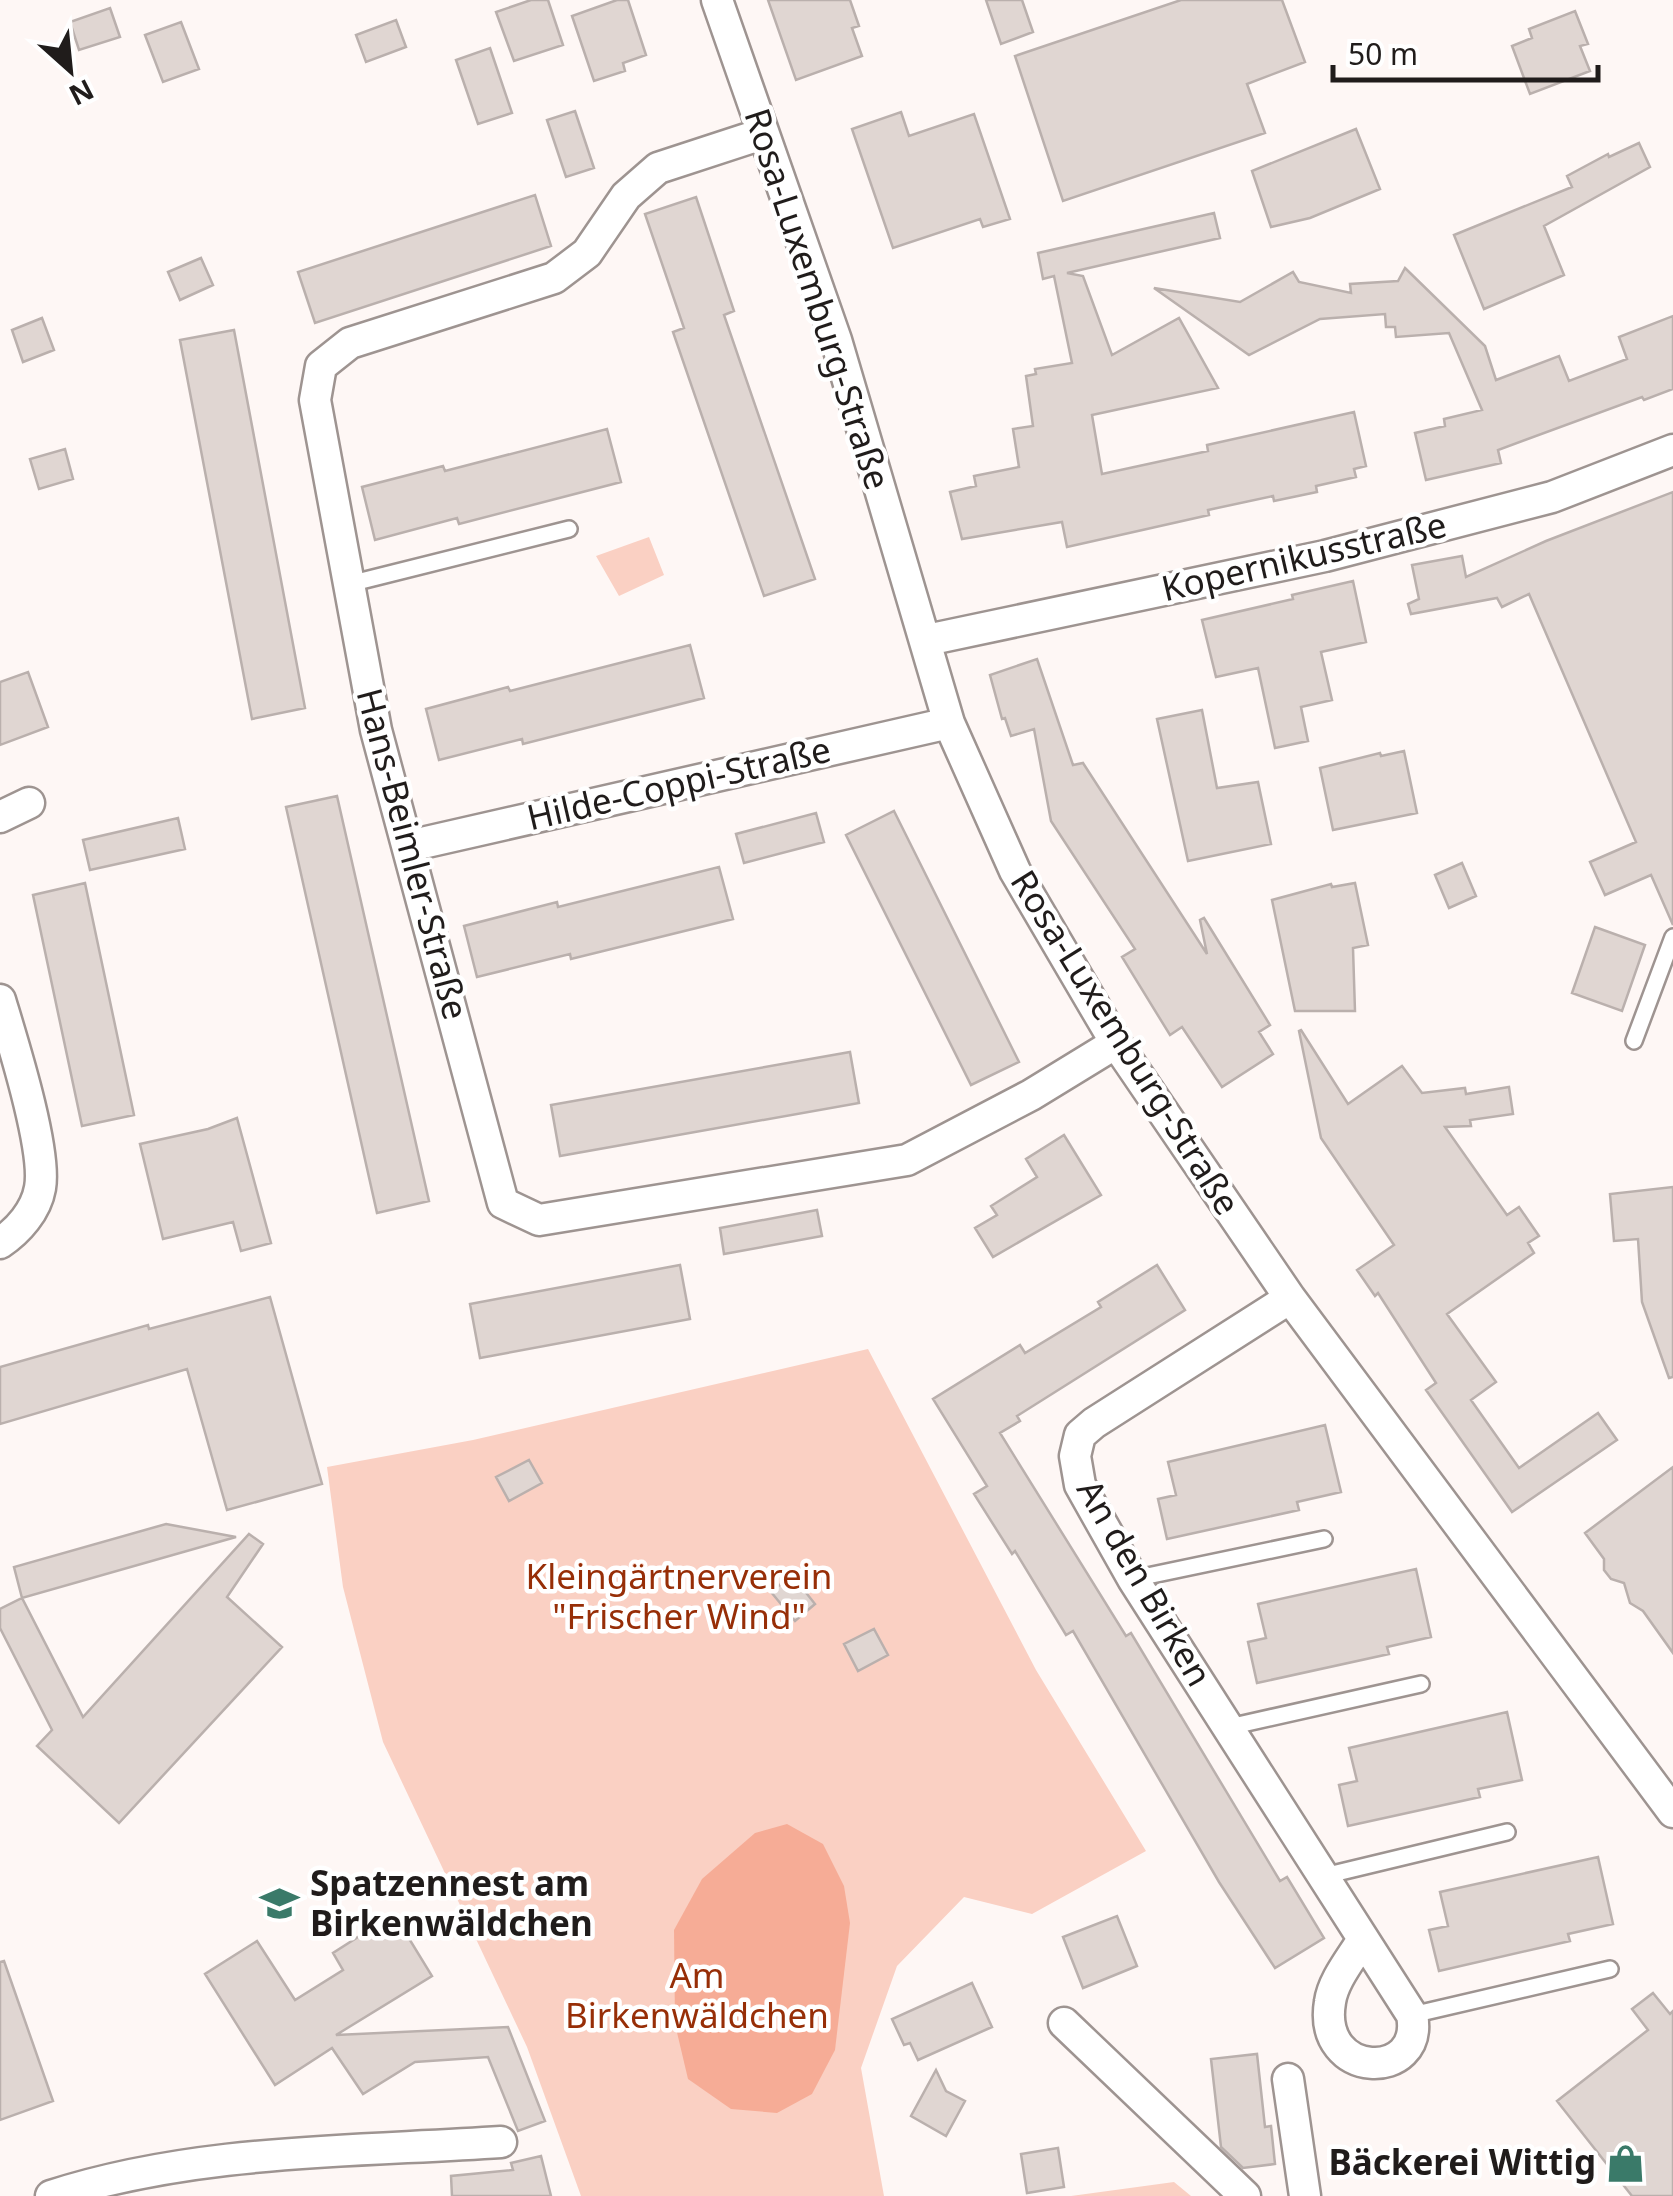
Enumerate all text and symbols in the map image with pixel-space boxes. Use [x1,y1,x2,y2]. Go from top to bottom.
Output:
north arrow [20,20,120,120]
scale bar [1333,20,1598,82]
text: 50 m [1348,33,1418,74]
text: N [63,71,101,115]
street label: Rosa-Luxemburg-Straße [735,102,902,495]
street label: Kopernikusstraße [1157,500,1451,611]
street label: Hans-Beimler-Straße [347,683,480,1024]
street label: Hilde-Coppi-Straße [522,725,835,840]
street label: Rosa-Luxemburg-Straße [1001,861,1252,1223]
street label: An den Birken [1067,1470,1223,1694]
park label: Kleingärtnerverein "Frischer Wind" [526,1552,832,1639]
place label: Spatzennest am Birkenwäldchen [310,1859,593,1946]
school or university icon: Spatzennest am Birkenwäldchen [259,1883,301,1925]
park label: Am Birkenwäldchen [565,1951,829,2038]
place label: Bäckerei Wittig [1328,2138,1596,2185]
shop icon: Bäckerei Wittig [1605,2142,1647,2184]

